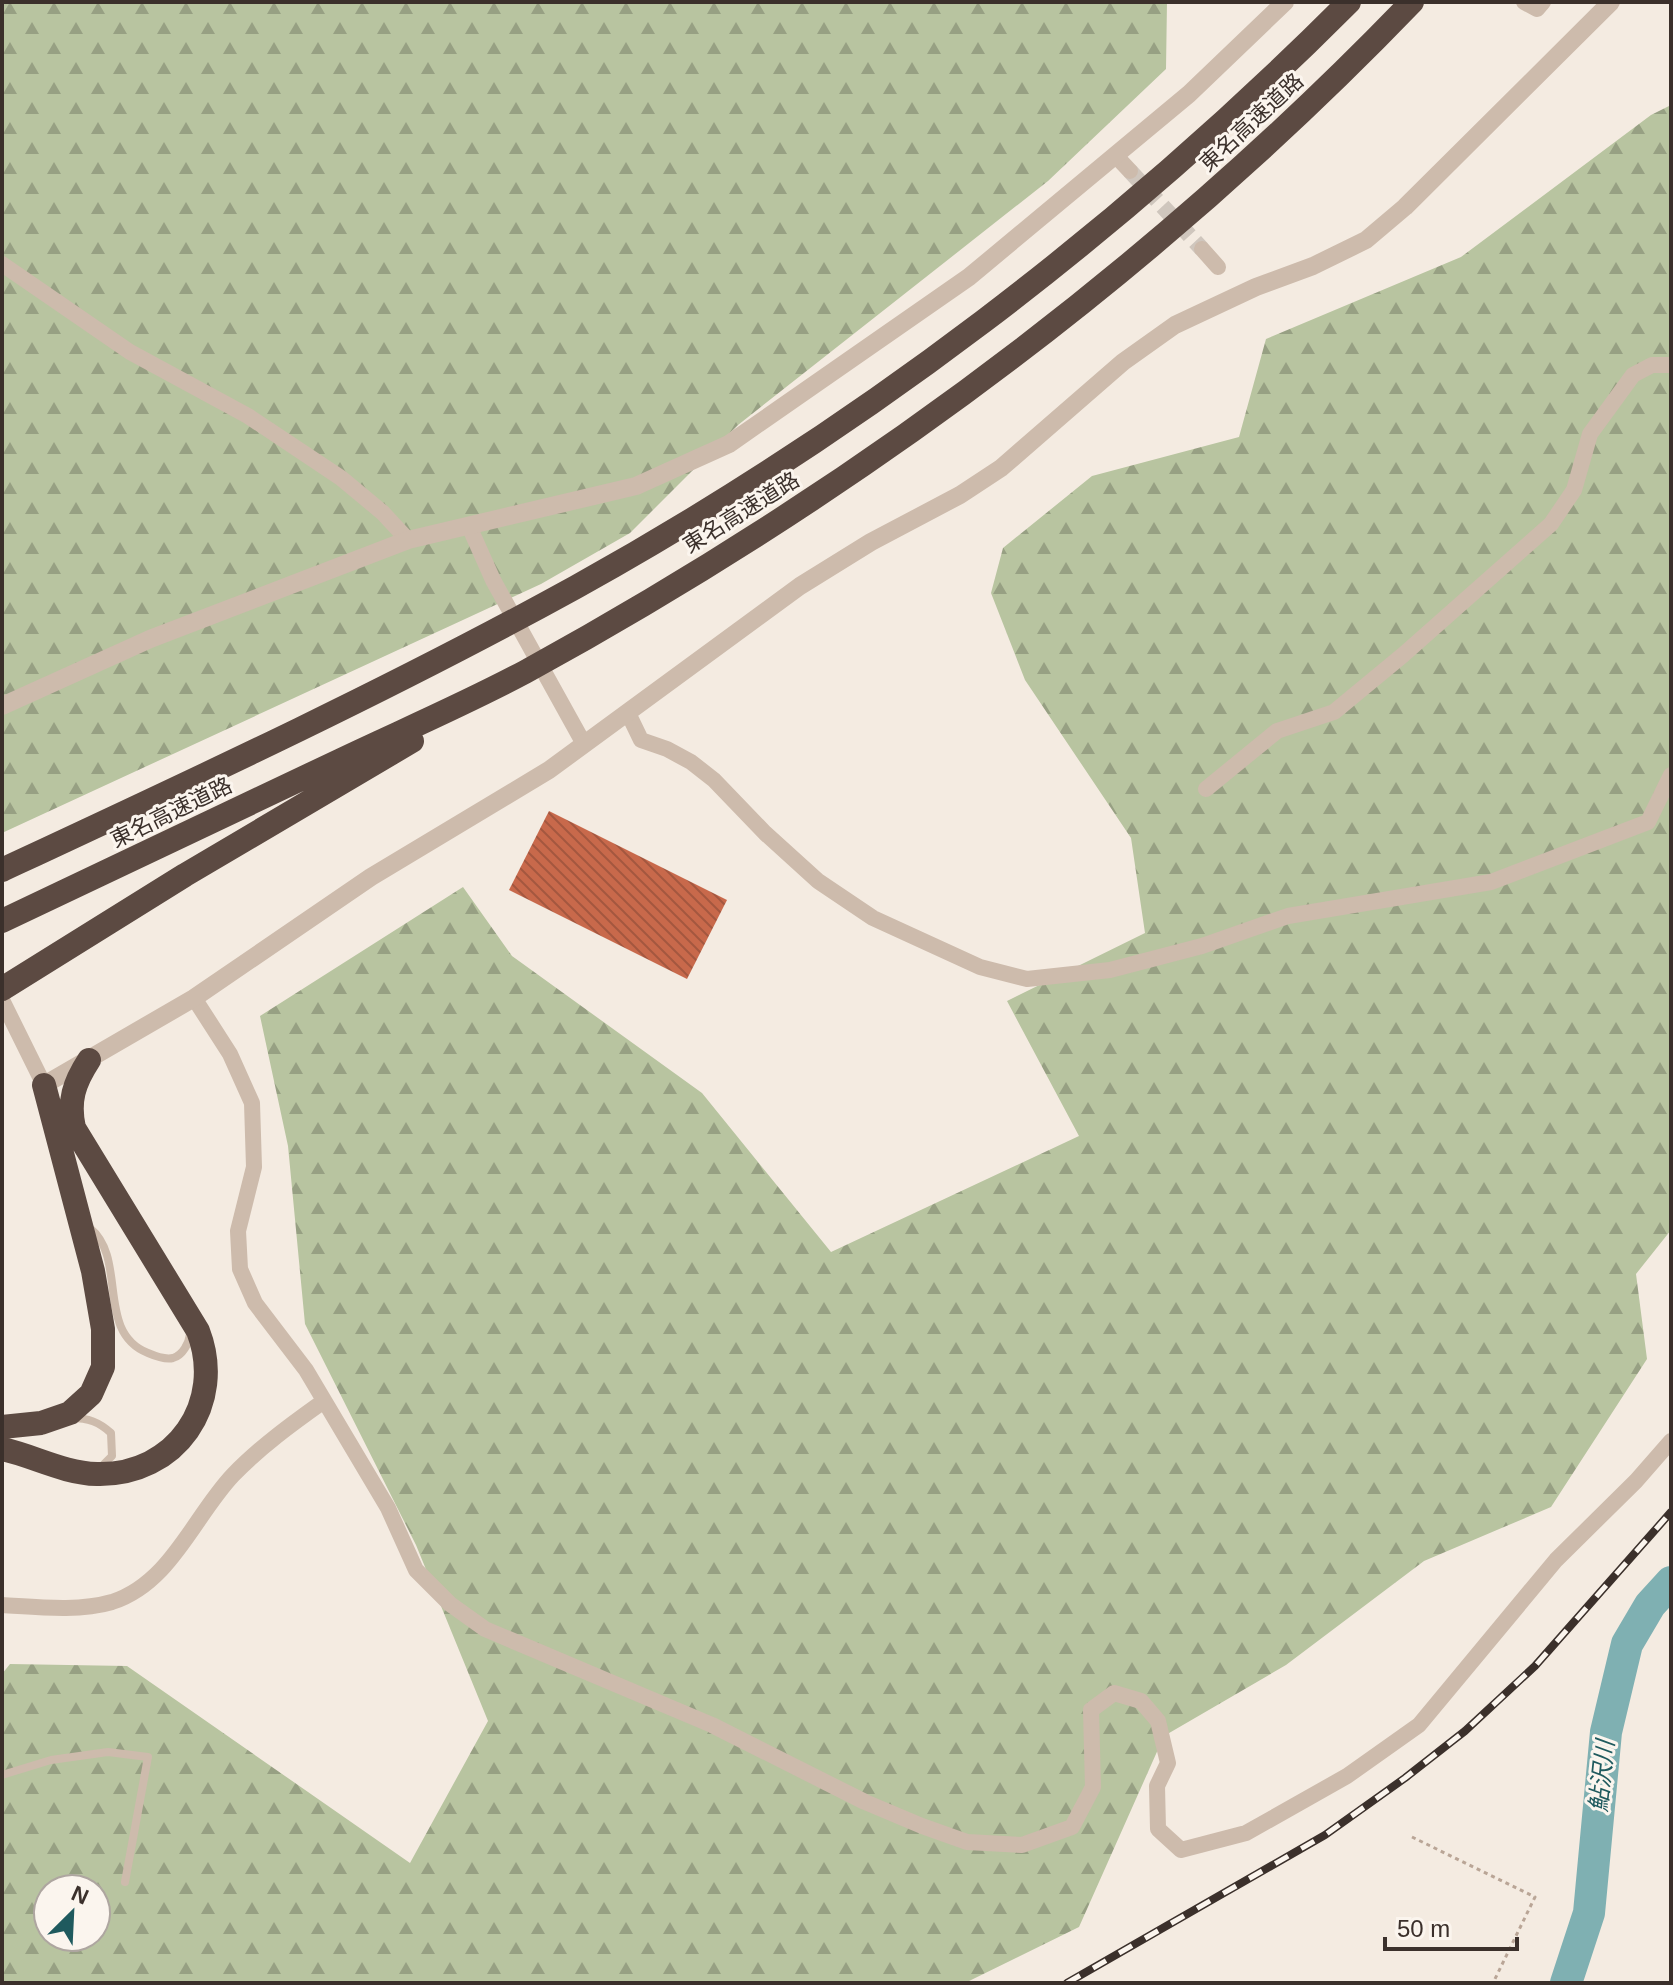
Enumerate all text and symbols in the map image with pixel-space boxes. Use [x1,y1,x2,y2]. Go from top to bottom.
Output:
street label: 東名高速道路 [1195,68,1308,177]
street label: 東名高速道路 [679,467,804,558]
street label: 東名高速道路 [106,772,236,853]
water label: 鮎沢川 [1584,1736,1619,1813]
north arrow [32,1873,112,1953]
text: N [68,1881,92,1910]
scale bar [1385,1901,1517,1951]
text: 50 m [1397,1915,1450,1942]

